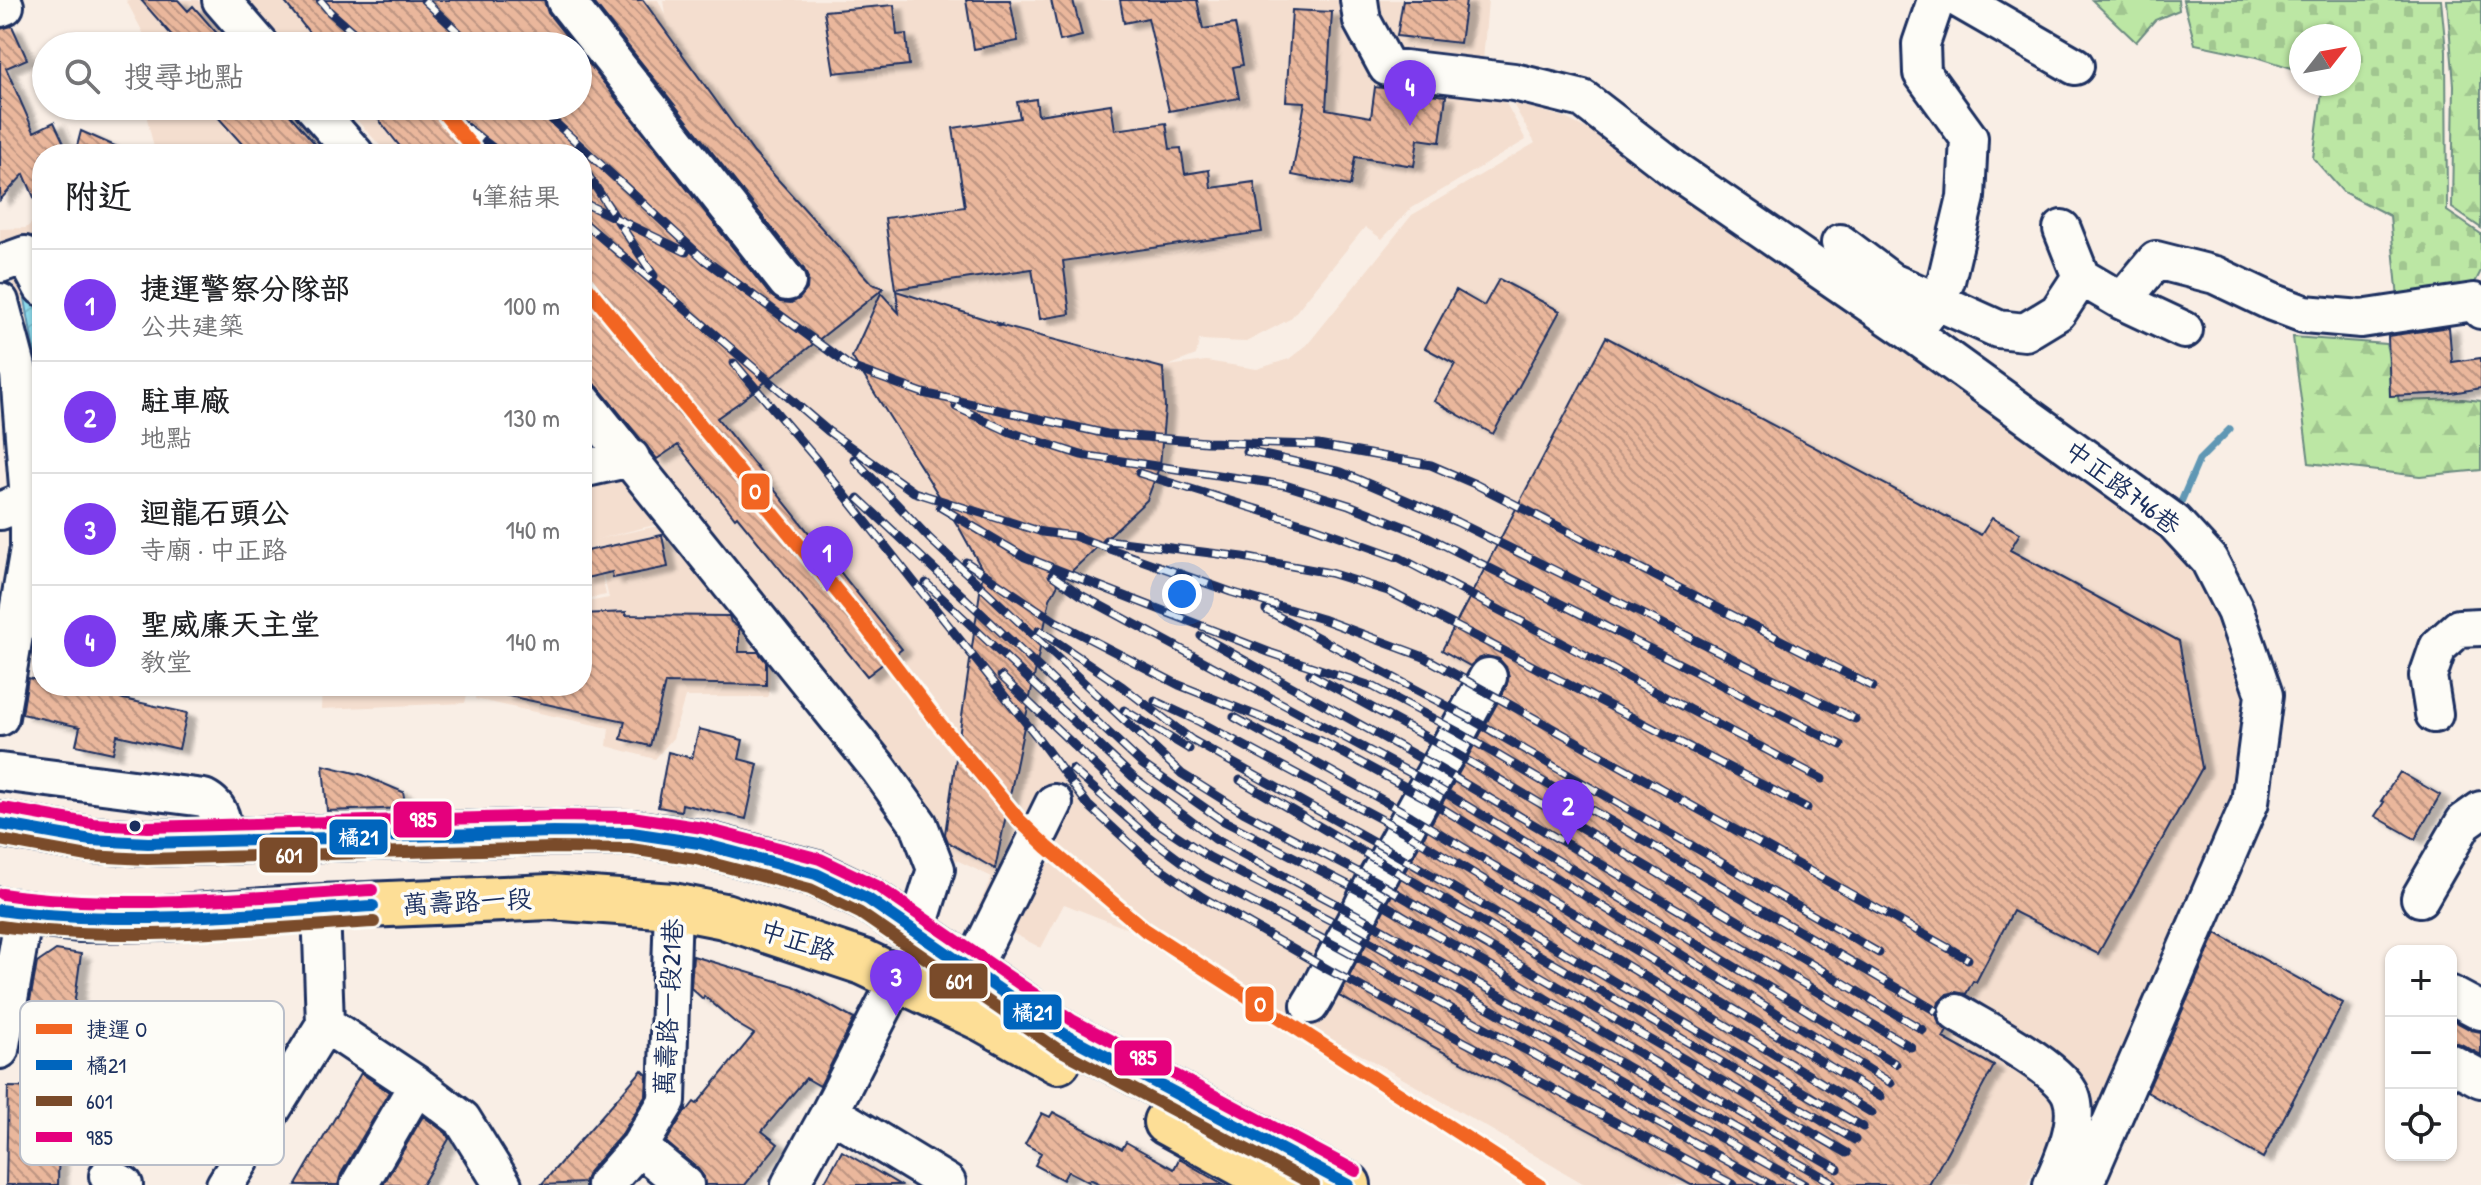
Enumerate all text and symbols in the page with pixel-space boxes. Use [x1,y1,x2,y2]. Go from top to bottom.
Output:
north arrow [2289,24,2361,96]
search box [32,32,592,120]
icon: search [60,54,104,98]
text: 搜尋地點 [124,56,244,96]
pin: 4 [1384,60,1436,126]
text: 附近 [64,173,132,219]
text: 4筆結果 [472,179,560,214]
text: 捷運警察分隊部 [140,268,350,308]
text: 1 [85,288,95,323]
text: 100 m [504,288,560,323]
text: 公共建築 [140,308,244,343]
text: 駐車廠 [140,380,230,420]
text: 2 [84,400,96,435]
text: 130 m [504,400,560,435]
text: 地點 [140,420,192,455]
street label: 中正路746巷 [2058,432,2188,542]
line badge: O [740,472,771,511]
text: O [749,476,761,506]
text: 迴龍石頭公 [140,492,290,532]
text: 3 [84,512,96,547]
text: 140 m [506,512,560,547]
pin: 1 [801,526,853,592]
text: 寺廟 · 中正路 [140,532,287,567]
your location [1162,574,1202,614]
text: 聖威廉天主堂 [140,604,320,644]
text: 4 [85,624,95,659]
text: 140 m [506,624,560,659]
text: 教堂 [140,644,192,679]
pin: 2 [1542,779,1594,845]
line badge: 985 [392,800,453,839]
text: 985 [410,804,437,834]
unlabelled marker [127,818,143,834]
line badge: 橘21 [328,818,389,856]
text: 橘21 [338,822,378,852]
line badge: 601 [258,836,319,874]
text: 601 [276,840,302,870]
street label: 萬壽路一段 [401,880,533,922]
street label: 中正路 [755,911,841,969]
street label: 萬壽路一段21巷 [646,917,690,1097]
map controls [2385,945,2457,1161]
button: + [2385,945,2457,1017]
pin: 3 [870,950,922,1016]
line badge: 601 [928,962,989,1000]
text: 601 [946,966,972,996]
line badge: O [1244,985,1275,1023]
text: O [1254,989,1266,1019]
line badge: 橘21 [1002,993,1063,1031]
text: 橘21 [1012,997,1052,1027]
legend [20,1001,284,1165]
text: 捷運 O [86,1014,147,1044]
button: − [2385,1017,2457,1089]
line badge: 985 [1113,1039,1173,1077]
text: 985 [1130,1042,1157,1072]
text: 橘21 [86,1050,126,1080]
text: 601 [86,1086,113,1116]
button: locate [2385,1089,2457,1161]
text: 985 [86,1122,113,1152]

